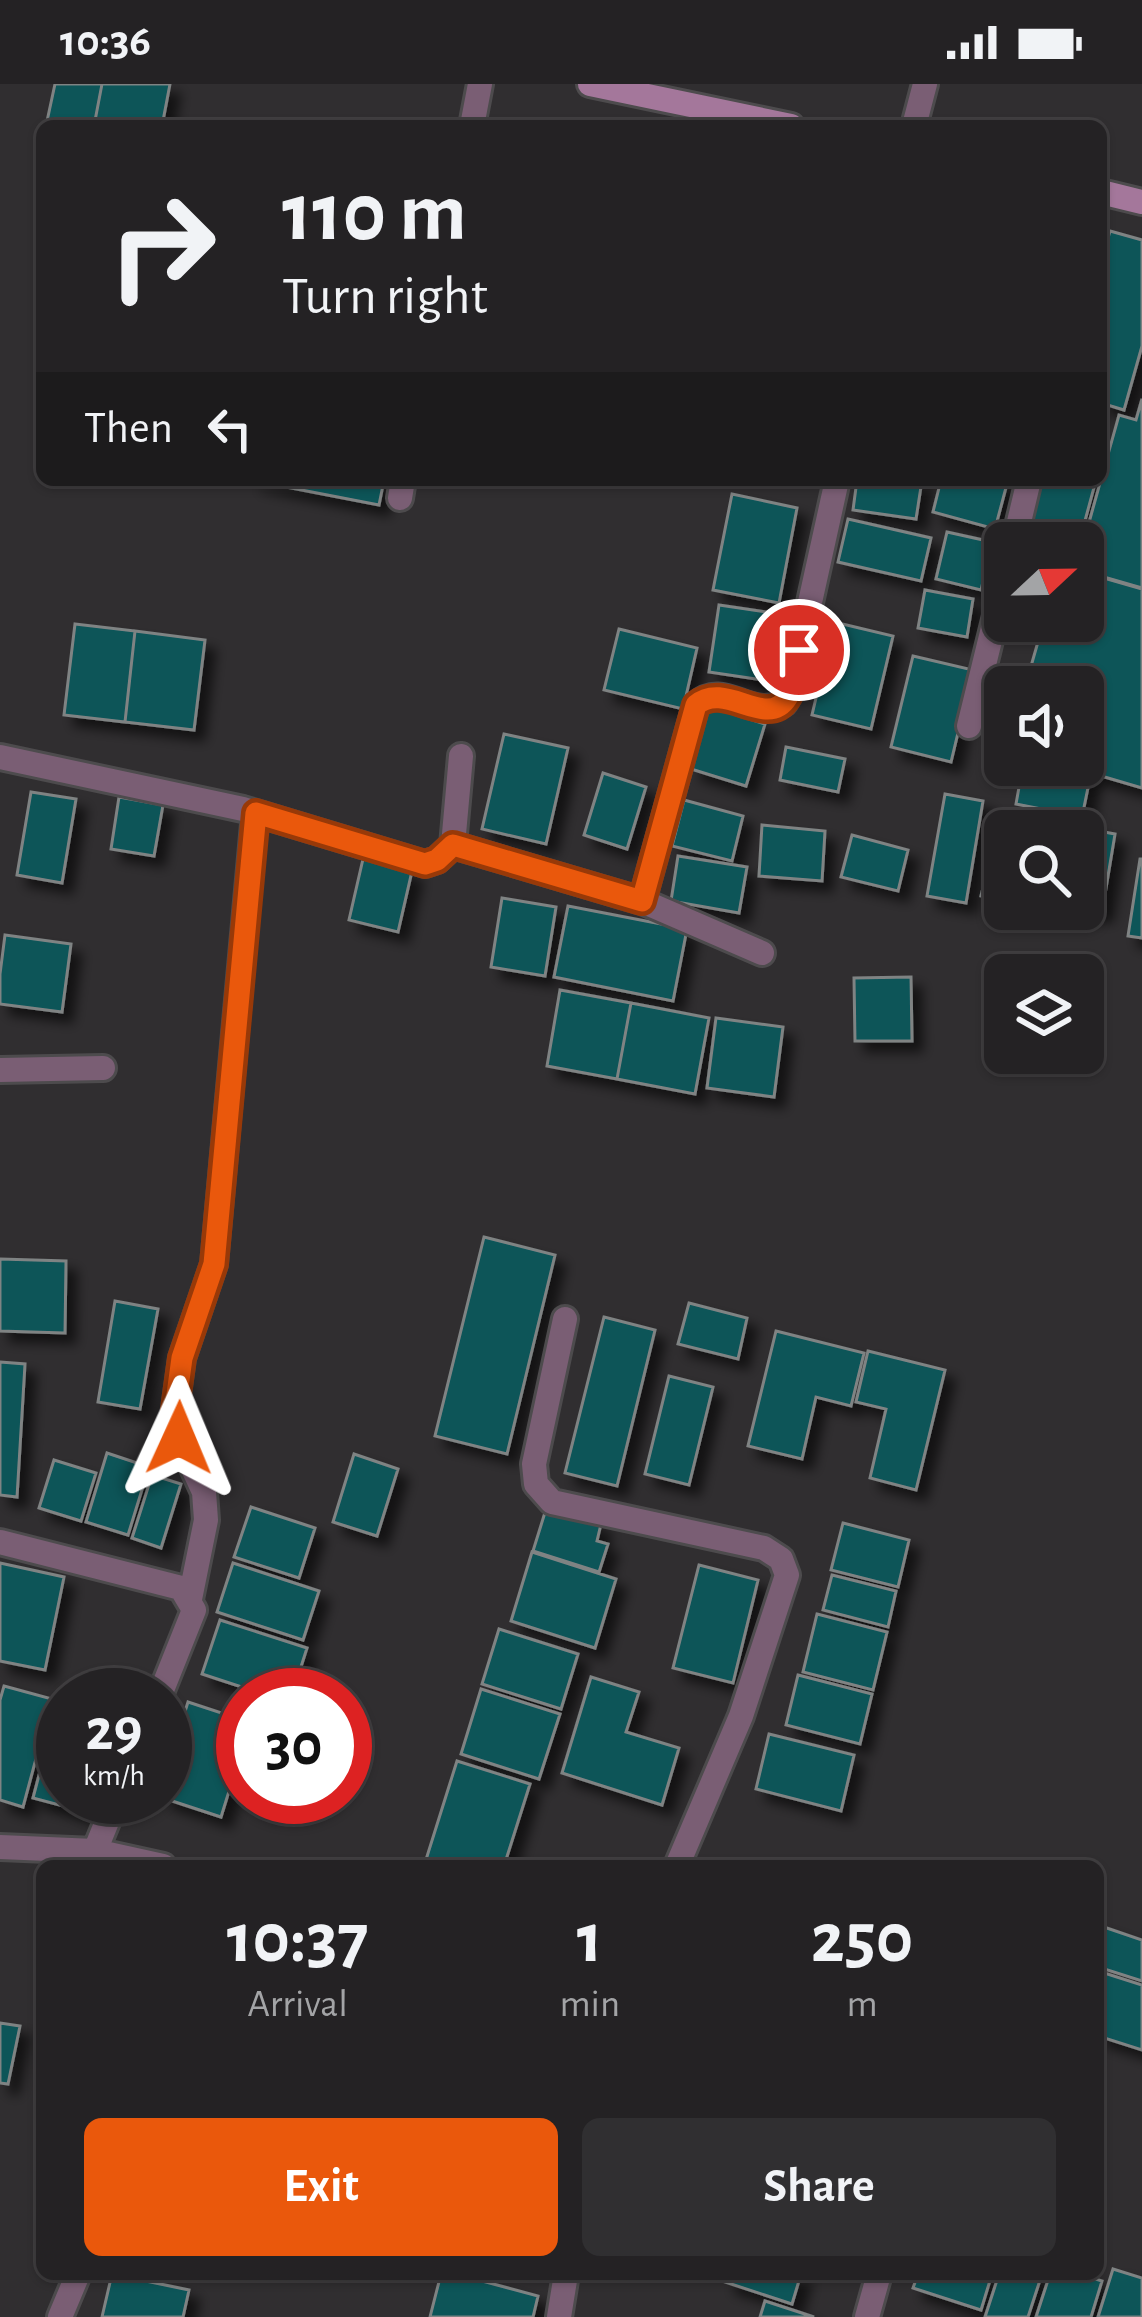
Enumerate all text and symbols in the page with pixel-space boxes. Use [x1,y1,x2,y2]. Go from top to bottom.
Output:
text: 10:36 [60,19,151,64]
icon: right [84,168,240,324]
text: 110 m [282,172,467,256]
text: Turn right [282,270,488,324]
icon: left [197,396,263,462]
text: Then [84,406,173,451]
north arrow [984,522,1104,642]
map controls [984,522,1104,1074]
pin [748,599,850,701]
icon: arrive [766,617,832,683]
button: sound [984,666,1104,786]
button: search [984,810,1104,930]
button: layers [984,954,1104,1074]
position arrow [116,1375,242,1501]
speed limit sign: 30 [216,1668,372,1824]
text: 29 [85,1701,143,1761]
text: km/h [83,1761,145,1791]
text: 10:37 [227,1903,369,1975]
text: 1 [577,1903,603,1975]
text: 250 [811,1903,913,1975]
text: Arrival [248,1985,348,2024]
text: min [559,1985,620,2024]
text: m [846,1985,878,2024]
button: Exit [84,2118,558,2256]
button: Share [582,2118,1056,2256]

